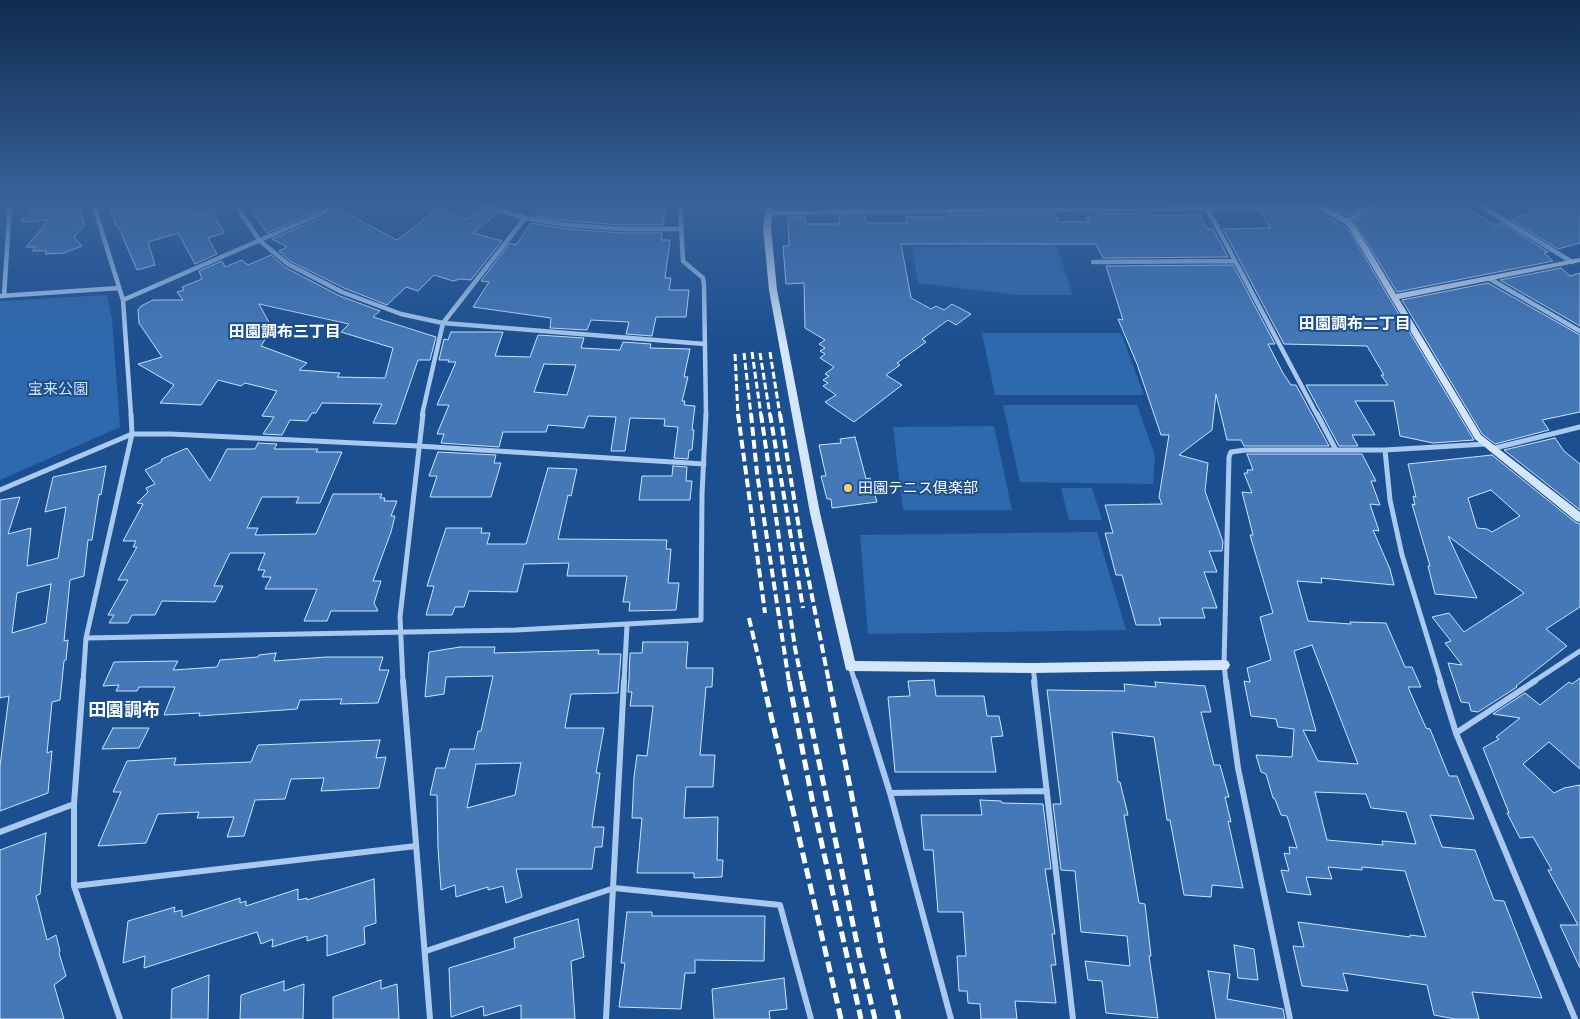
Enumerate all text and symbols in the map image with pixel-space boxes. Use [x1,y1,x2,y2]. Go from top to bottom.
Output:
district label: 田園調布二丁目 [1299,314,1411,334]
district label: 田園調布三丁目 [229,322,341,342]
park label: 宝来公園 [28,380,88,398]
place label: 田園テニス倶楽部 [858,479,978,497]
marker: 田園テニス倶楽部 [842,482,854,494]
district label: 田園調布 [88,699,160,721]

